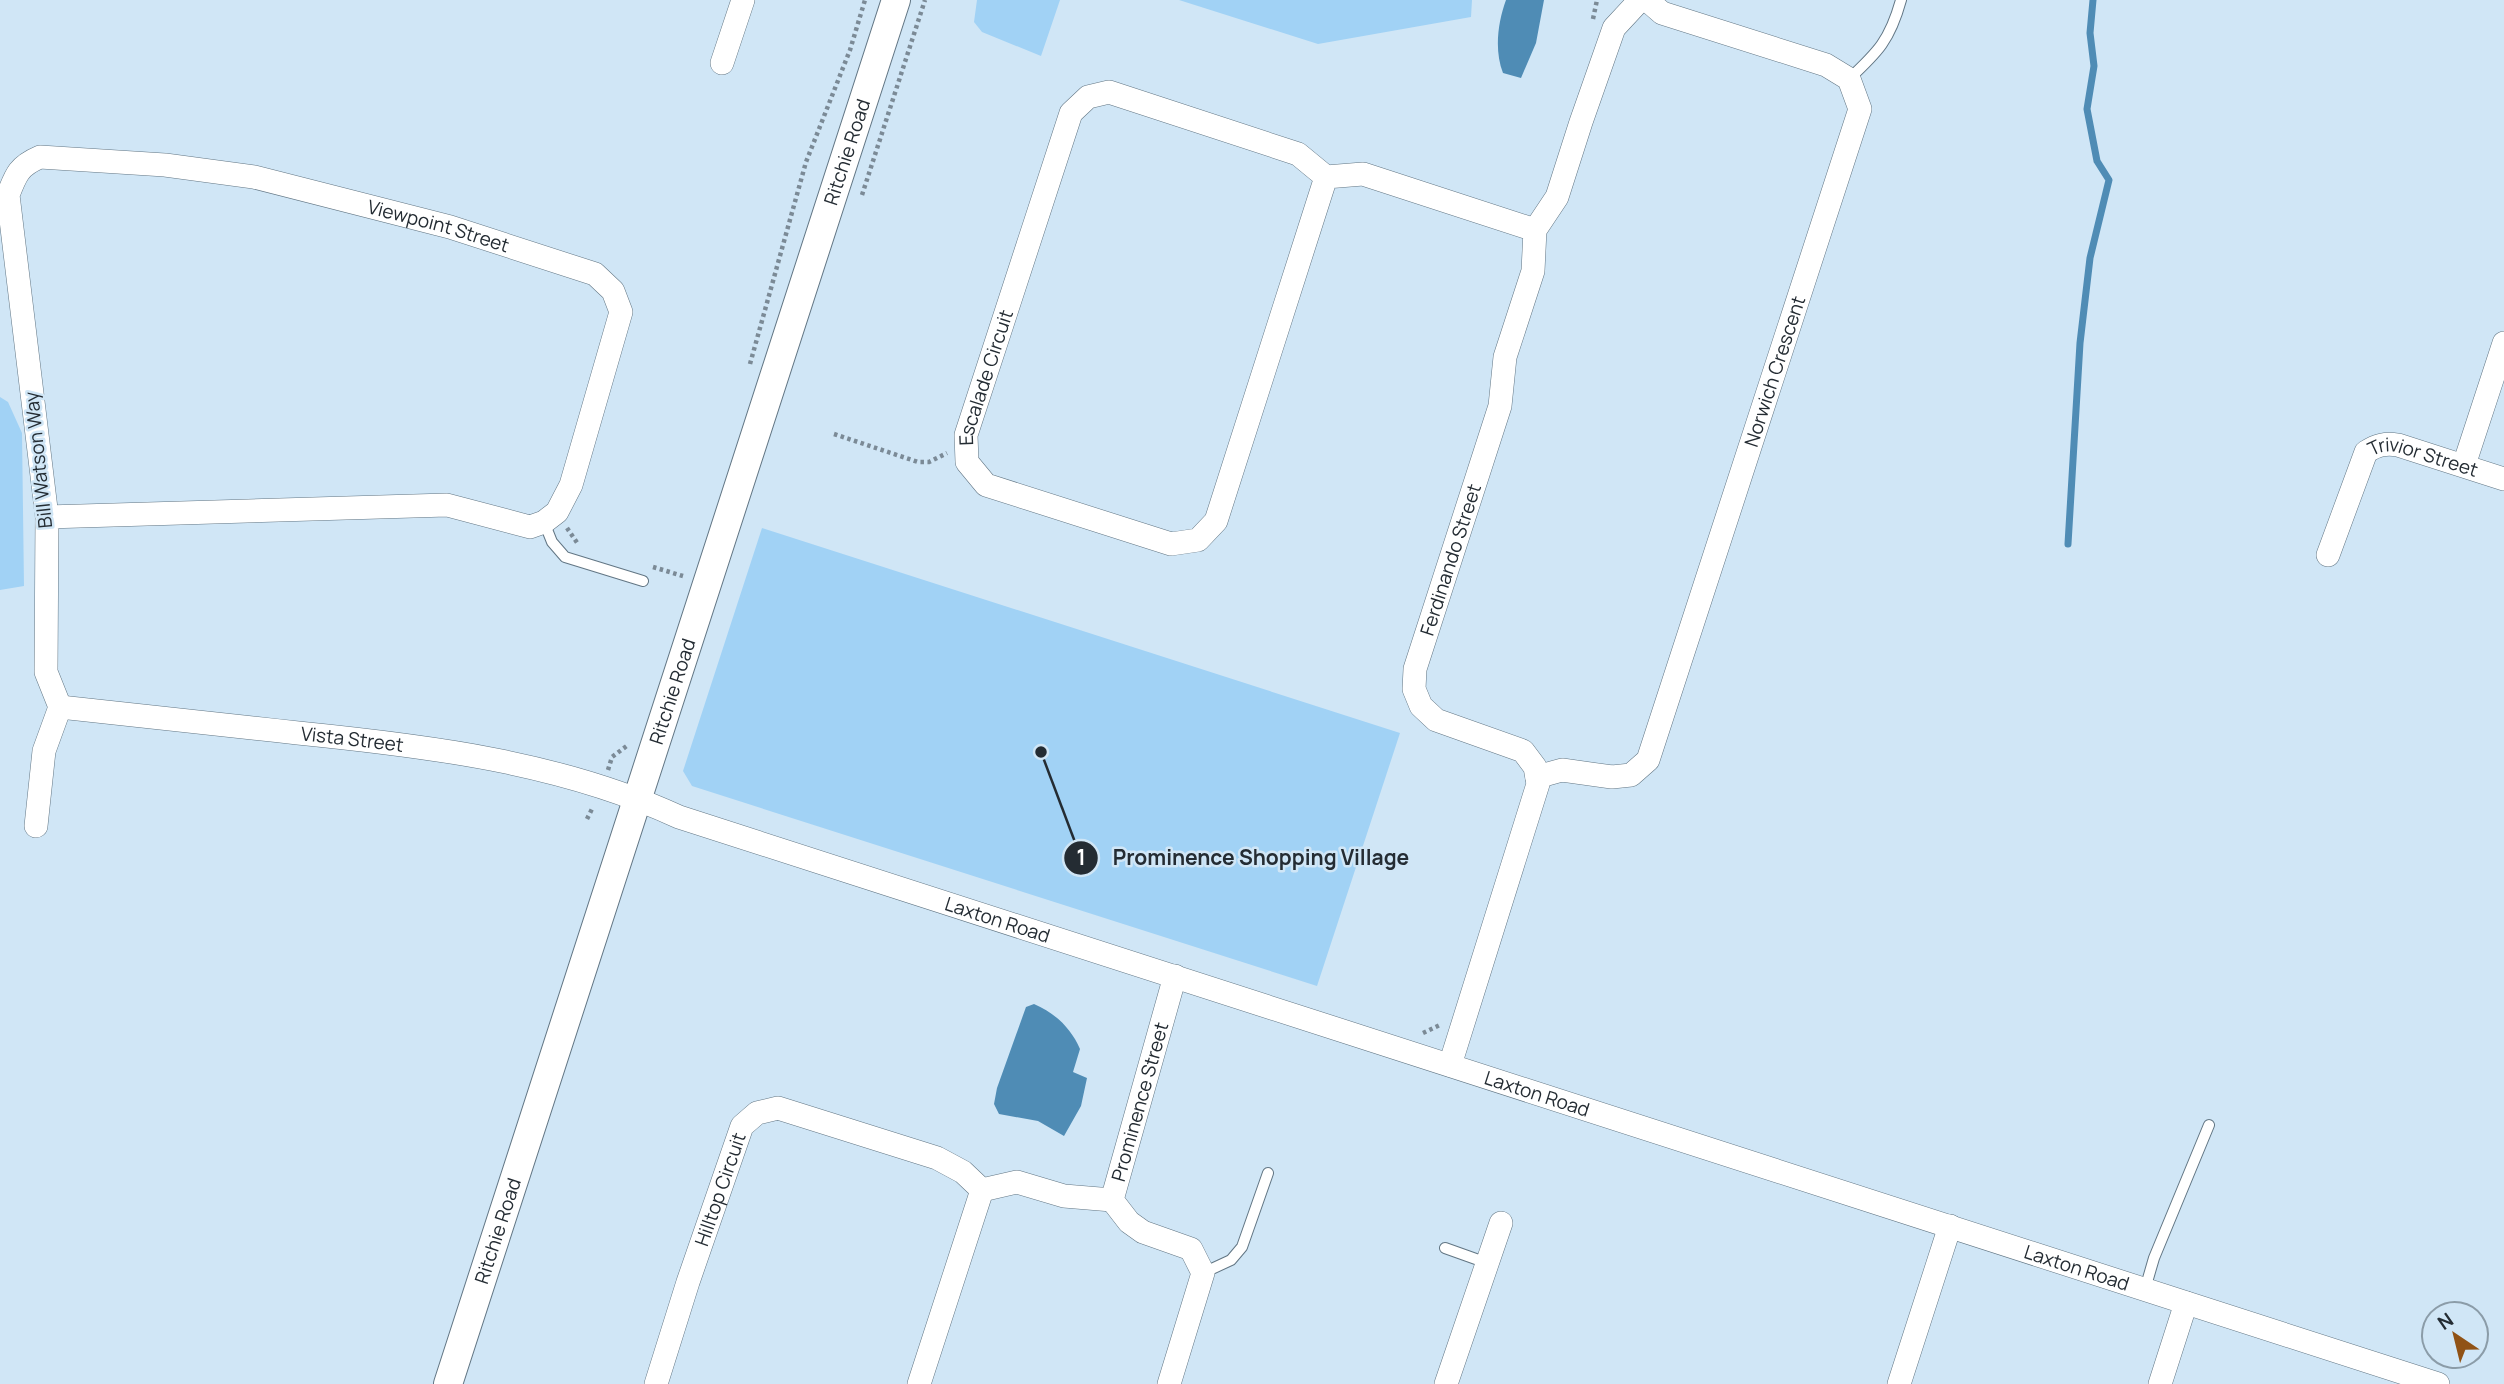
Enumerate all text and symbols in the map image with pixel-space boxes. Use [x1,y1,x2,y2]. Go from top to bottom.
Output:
street label: Ritchie Road [818,96,876,208]
street label: Viewpoint Street [365,193,513,258]
street label: Norwich Crescent [1738,293,1811,450]
street label: Escalade Circuit [953,306,1019,446]
street label: Bill Watson Way [18,390,58,530]
street label: Trivior Street [2363,431,2481,483]
street label: Ferdinando Street [1414,480,1487,639]
street label: Ritchie Road [643,635,701,748]
street label: Vista Street [300,720,405,758]
callout: Prominence Shopping Village [1063,837,1423,879]
text: 1 [1076,843,1086,871]
text: Prominence Shopping Village [1113,843,1409,871]
street label: Laxton Road [942,891,1053,949]
street label: Prominence Street [1105,1019,1174,1184]
street label: Laxton Road [1481,1065,1593,1123]
street label: Hilltop Circuit [688,1129,752,1250]
street label: Ritchie Road [468,1175,527,1287]
street label: Laxton Road [2021,1238,2133,1297]
north arrow [2420,1300,2490,1370]
text: N [2432,1307,2458,1336]

